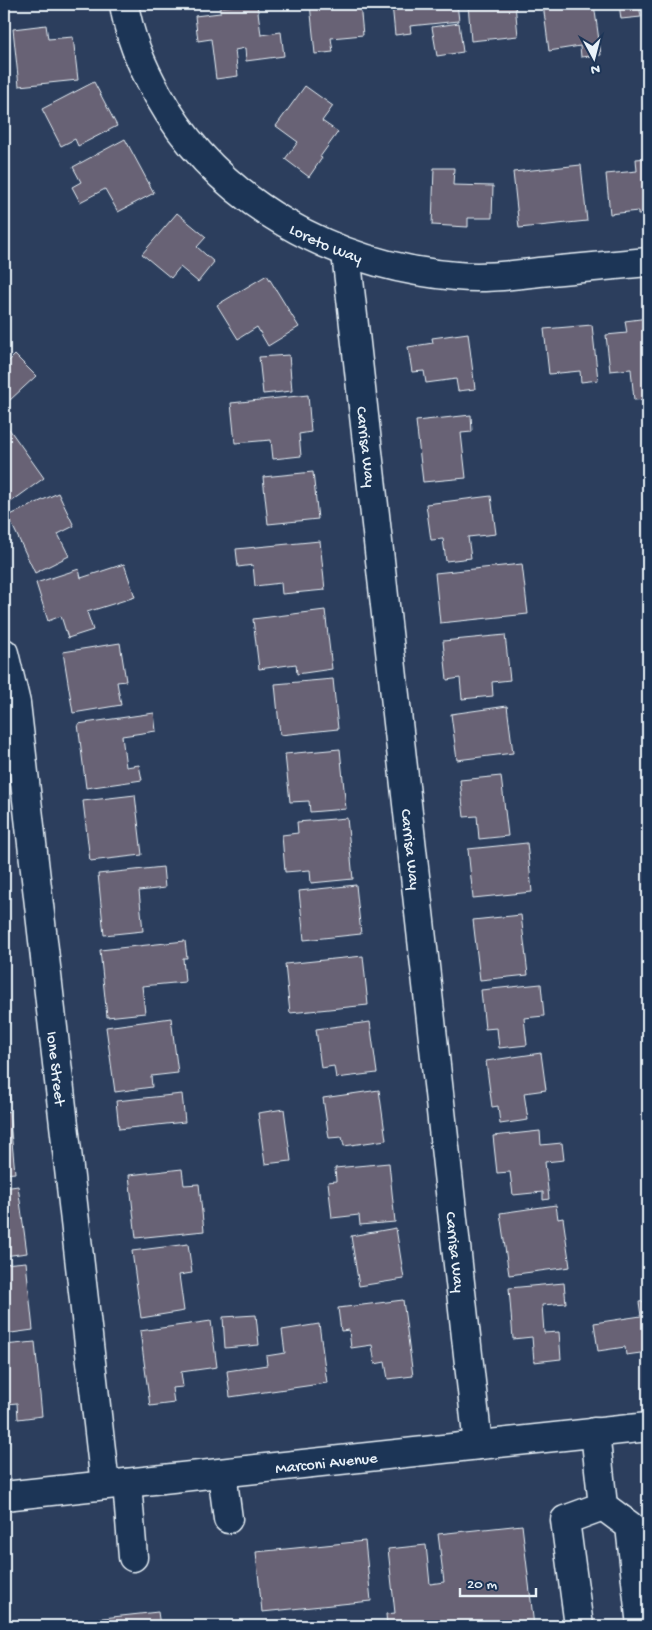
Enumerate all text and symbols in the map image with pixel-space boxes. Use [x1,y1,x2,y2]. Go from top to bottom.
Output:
north arrow [570,32,620,82]
text: N [590,59,601,77]
street label: Loreto Way [285,221,364,270]
street label: Carrisa Way [350,406,378,489]
street label: Carrisa Way [395,808,422,891]
street label: Ione Street [40,1031,68,1108]
street label: Carrisa Way [439,1211,467,1294]
street label: Marconi Avenue [275,1450,379,1480]
scale bar [460,1565,536,1597]
text: 20 m [467,1576,497,1594]

